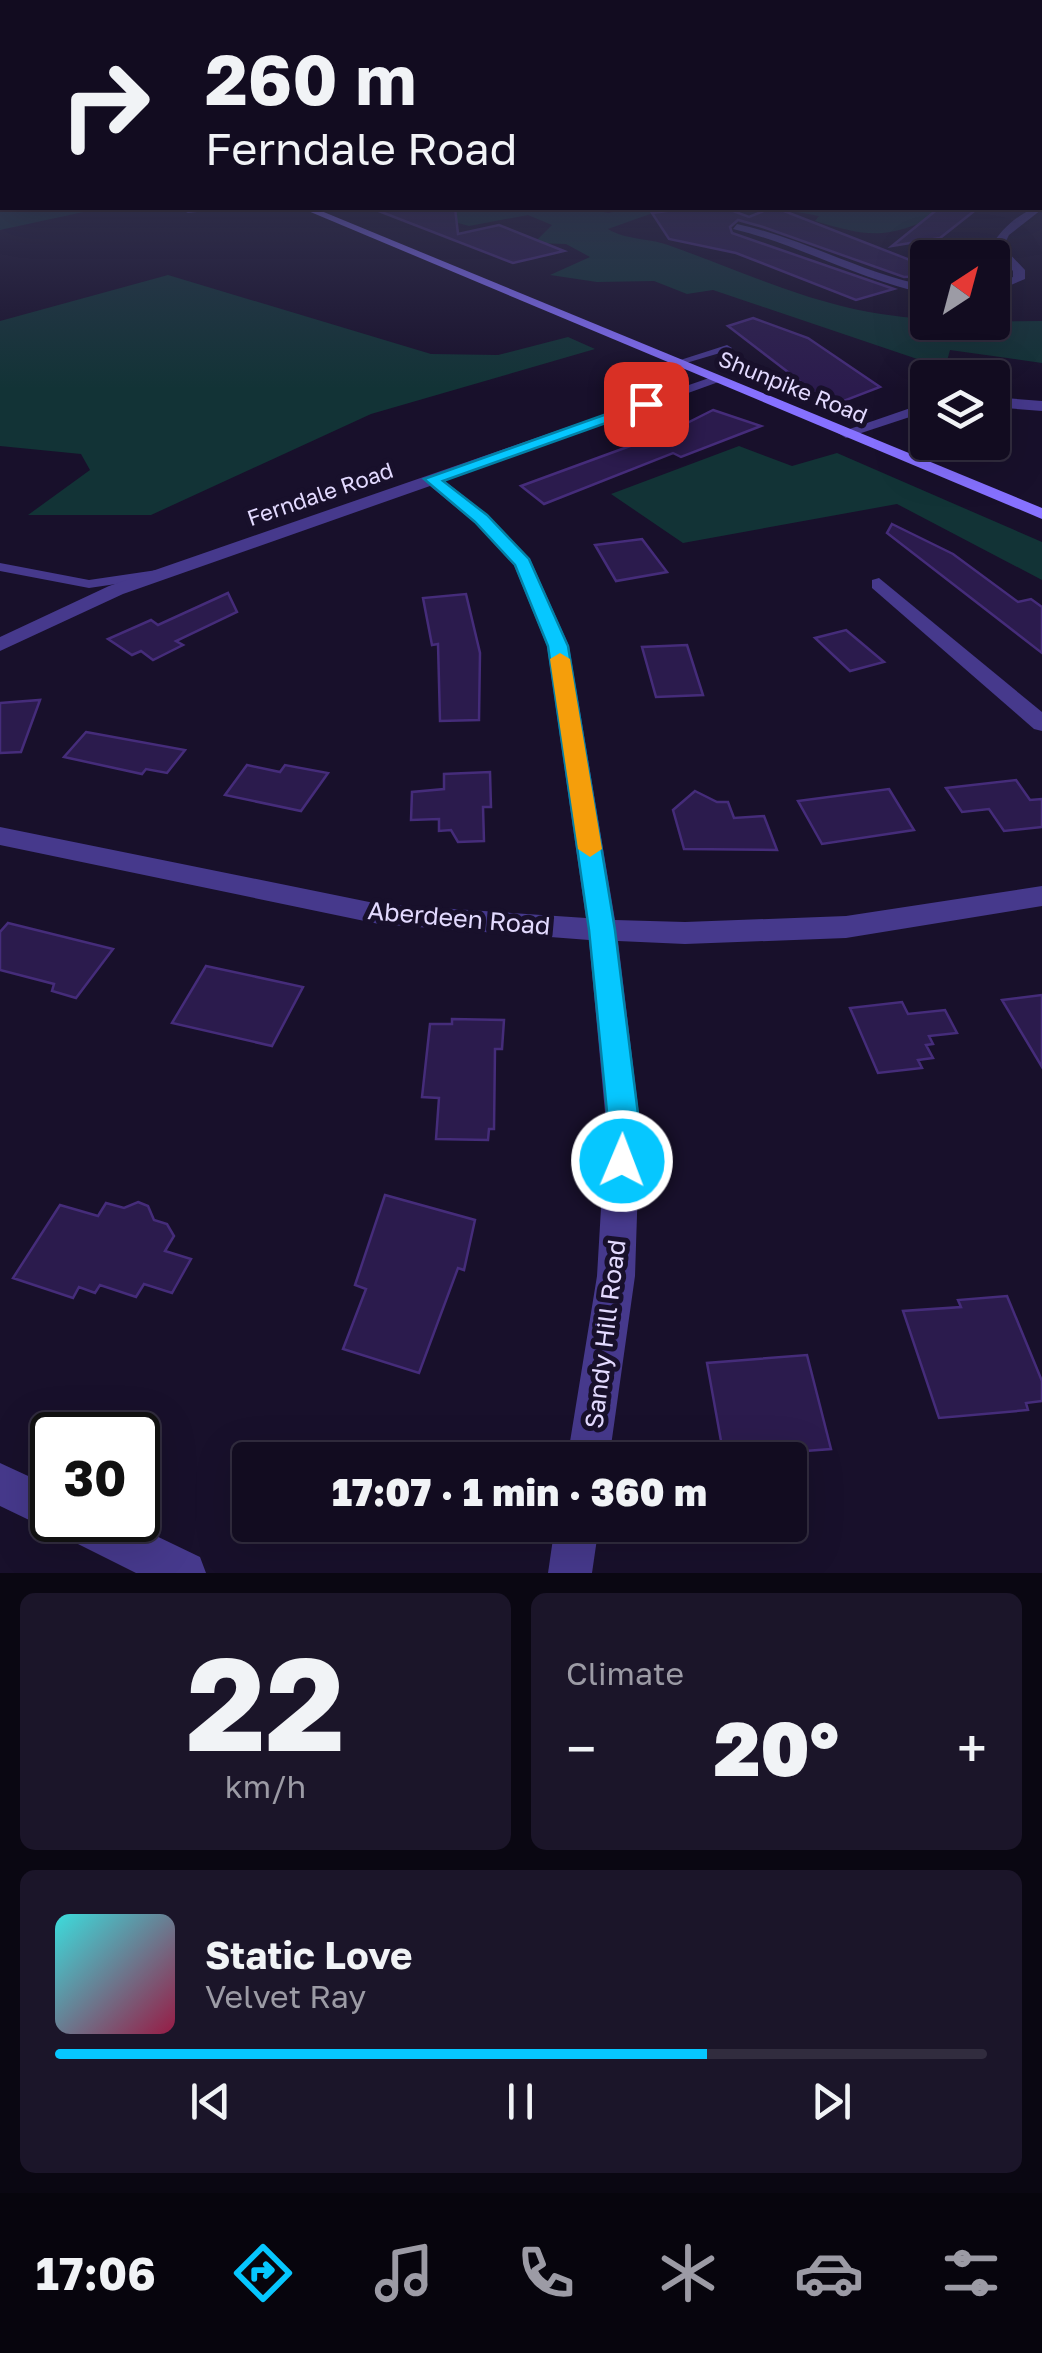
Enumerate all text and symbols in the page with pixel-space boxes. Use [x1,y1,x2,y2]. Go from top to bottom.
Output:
text: 260 m [205,36,416,120]
icon: right [40,40,170,170]
text: Ferndale Road [205,121,517,175]
north arrow [910,240,1010,340]
map controls [910,240,1010,460]
street label: Shunpike Road [715,344,872,429]
button: layers [910,360,1010,460]
pin [604,362,689,447]
icon: arrive [619,377,674,432]
street label: Ferndale Road [243,456,396,531]
street label: Aberdeen Road [366,894,552,941]
position arrow [570,1109,674,1213]
street label: Sandy Hill Road [578,1238,631,1430]
speed limit sign: 30 [30,1412,160,1542]
text: 17:07 · 1 min · 360 m [332,1469,707,1514]
text: 22 [186,1624,345,1780]
text: Climate [566,1654,684,1692]
text: 20° [714,1702,839,1793]
text: − [566,1715,596,1781]
text: + [957,1715,987,1781]
text: km/h [225,1767,306,1805]
text: Static Love [205,1932,412,1977]
text: Velvet Ray [205,1977,366,2015]
icon: previous [183,2074,238,2129]
icon: pause [493,2074,548,2129]
icon: next [804,2074,859,2129]
icon: directions [228,2238,298,2308]
icon: music [369,2238,439,2308]
icon: phone [511,2238,581,2308]
icon: climate [653,2238,723,2308]
icon: car [794,2238,864,2308]
icon: filters [936,2238,1006,2308]
text: 17:06 [36,2246,156,2300]

